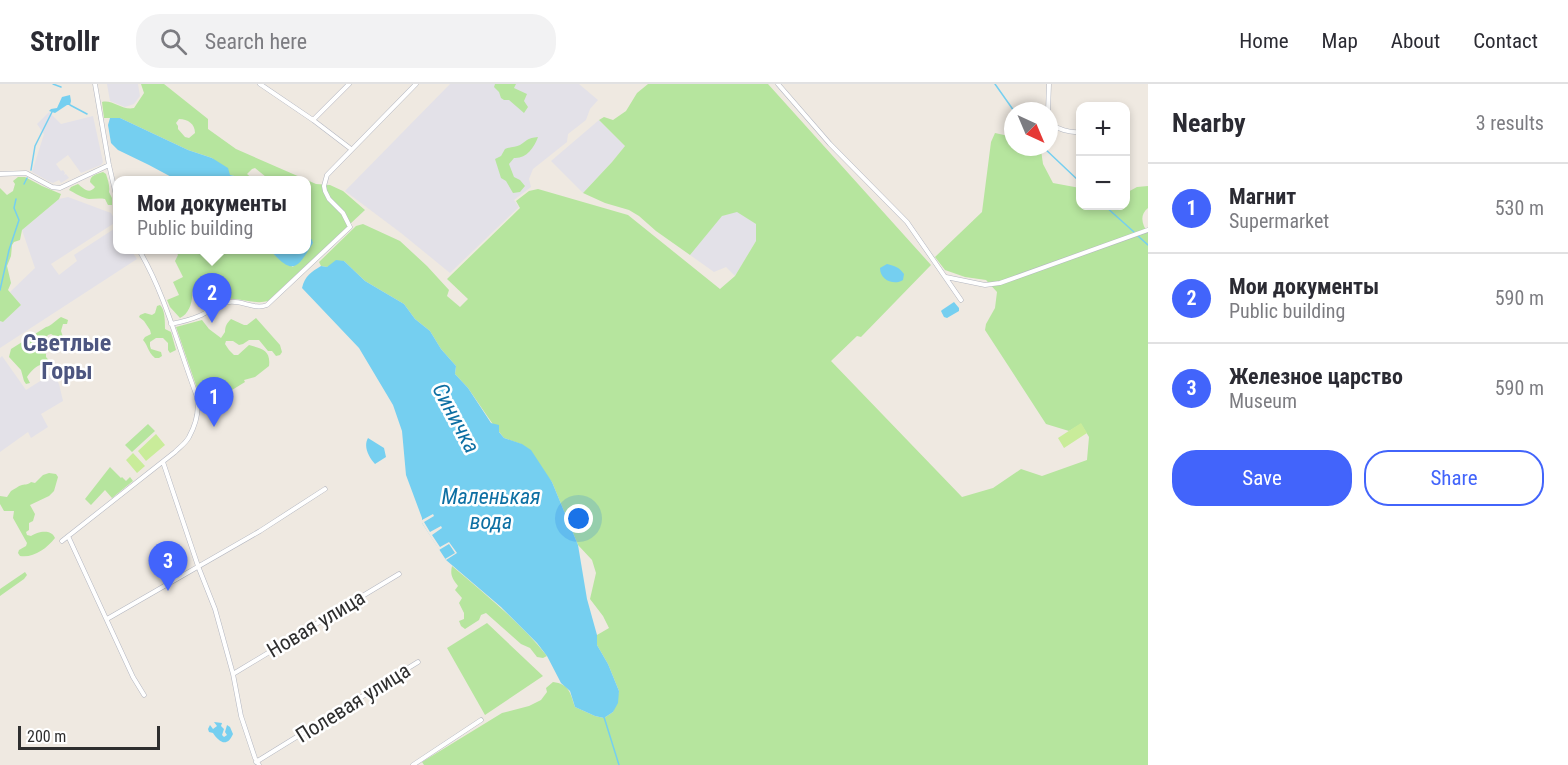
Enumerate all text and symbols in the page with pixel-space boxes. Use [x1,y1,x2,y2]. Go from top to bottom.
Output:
search box [136,14,556,68]
text: Strollr [30,25,100,58]
icon: search [157,25,190,58]
text: Search here [205,29,307,54]
text: Home [1239,29,1289,53]
text: Map [1322,29,1358,53]
text: About [1391,29,1440,53]
text: Contact [1473,29,1538,53]
north arrow [1004,102,1058,156]
map controls [1076,102,1130,210]
button: + [1076,102,1130,156]
text: Nearby [1172,108,1246,138]
text: 3 results [1476,111,1544,135]
button: − [1076,156,1130,210]
popup [113,176,311,254]
text: Магнит [1229,184,1296,209]
text: Мои документы [137,191,287,216]
text: 1 [1186,196,1197,220]
text: 530 m [1495,196,1544,220]
text: Supermarket [1229,209,1329,233]
text: Public building [137,216,253,240]
pin: 2 [192,274,232,323]
text: Мои документы [1229,274,1379,299]
text: 2 [1186,286,1197,310]
text: 590 m [1495,286,1544,310]
text: Public building [1229,299,1345,323]
district label: Светлые Горы [23,329,111,385]
text: Железное царство [1229,364,1403,389]
text: 3 [1186,376,1197,400]
text: 590 m [1495,376,1544,400]
pin: 1 [194,378,234,427]
water label: Синичка [427,379,485,457]
text: Museum [1229,389,1297,413]
button: Save [1172,450,1352,506]
button: Share [1364,450,1544,506]
water label: Маленькая вода [441,484,541,534]
your location [564,504,593,533]
pin: 3 [148,542,188,591]
street label: Новая улица [263,585,369,663]
street label: Полевая улица [291,658,415,748]
scale bar [18,723,160,750]
text: 200 m [27,727,66,746]

